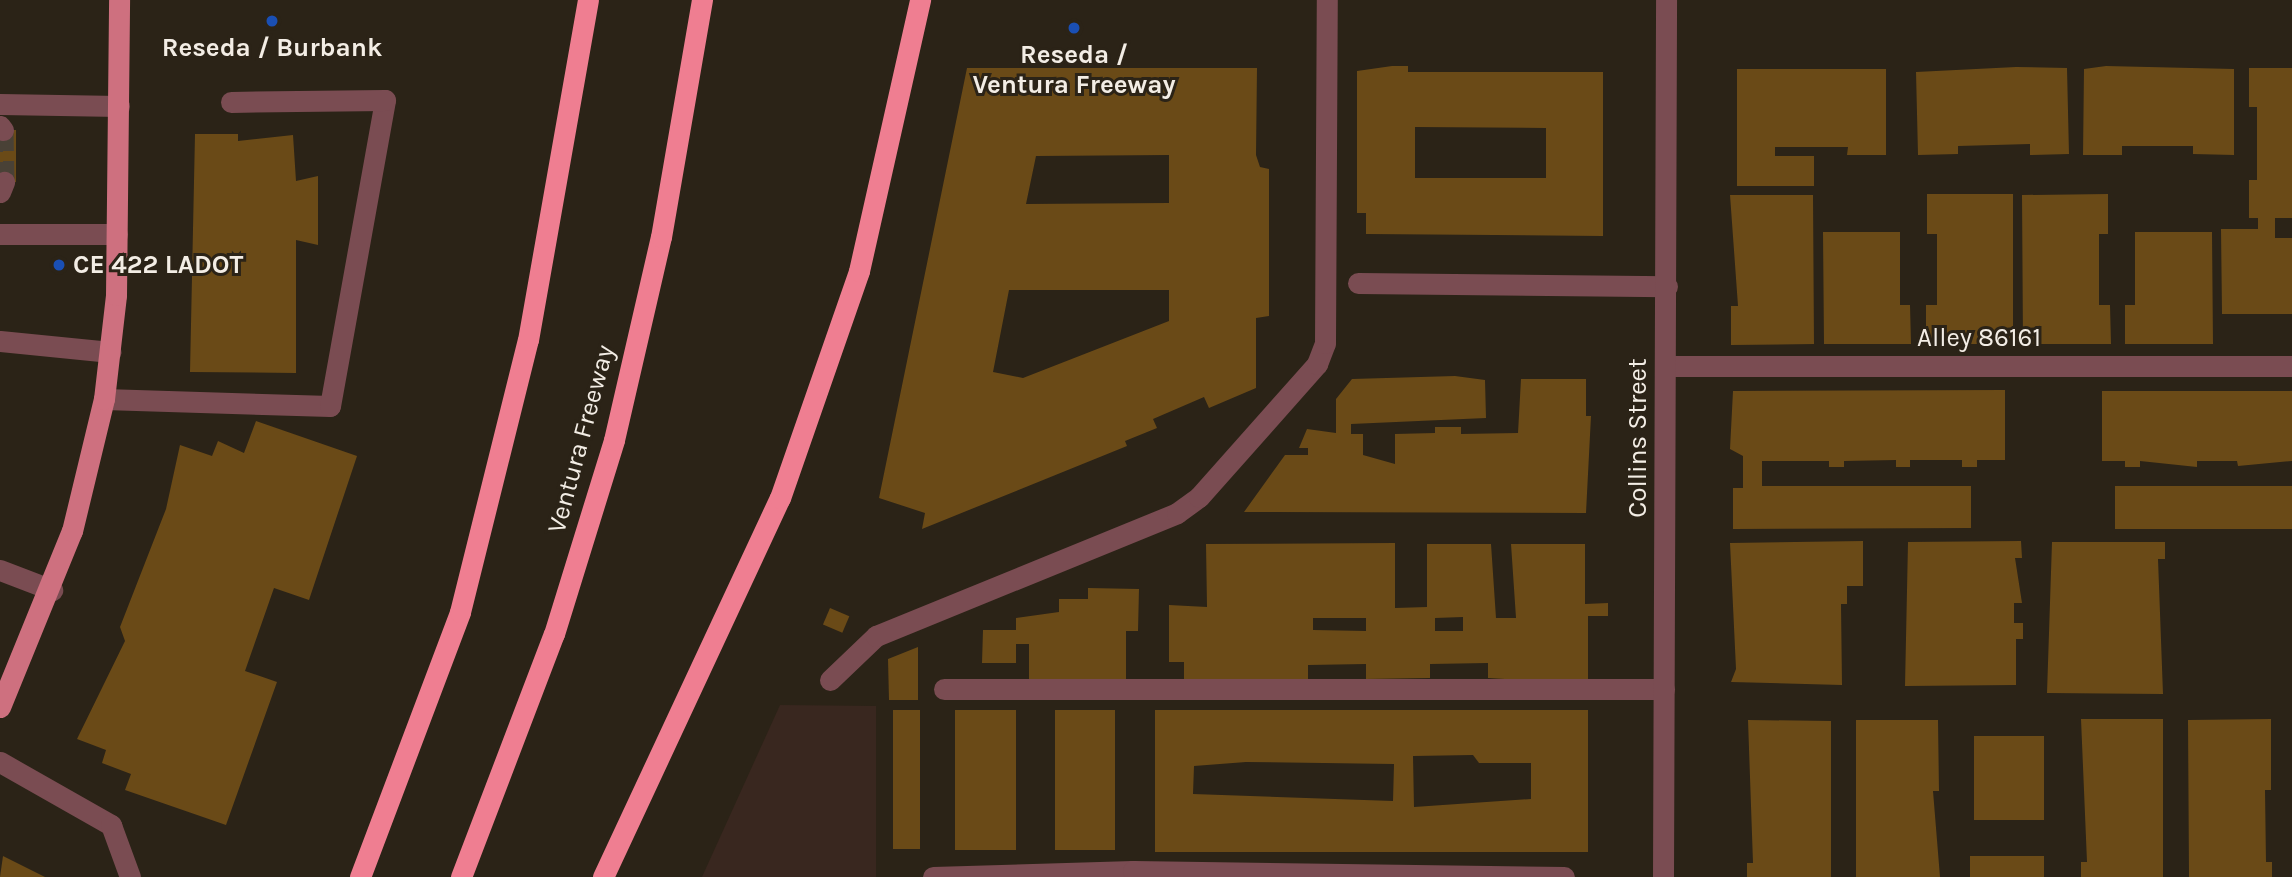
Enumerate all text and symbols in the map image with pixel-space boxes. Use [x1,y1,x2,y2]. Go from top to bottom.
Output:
marker: Reseda / Burbank [264,13,280,29]
marker: Reseda / Ventura Freeway [1066,20,1082,36]
place label: Reseda / Burbank [162,32,382,64]
place label: Reseda / Ventura Freeway [972,39,1176,100]
place label: CE 422 LADOT [73,249,243,281]
marker: CE 422 LADOT [51,257,67,273]
street label: Alley 86161 [1917,322,2041,354]
street label: Ventura Freeway [541,342,621,536]
street label: Collins Street [1622,358,1654,518]

